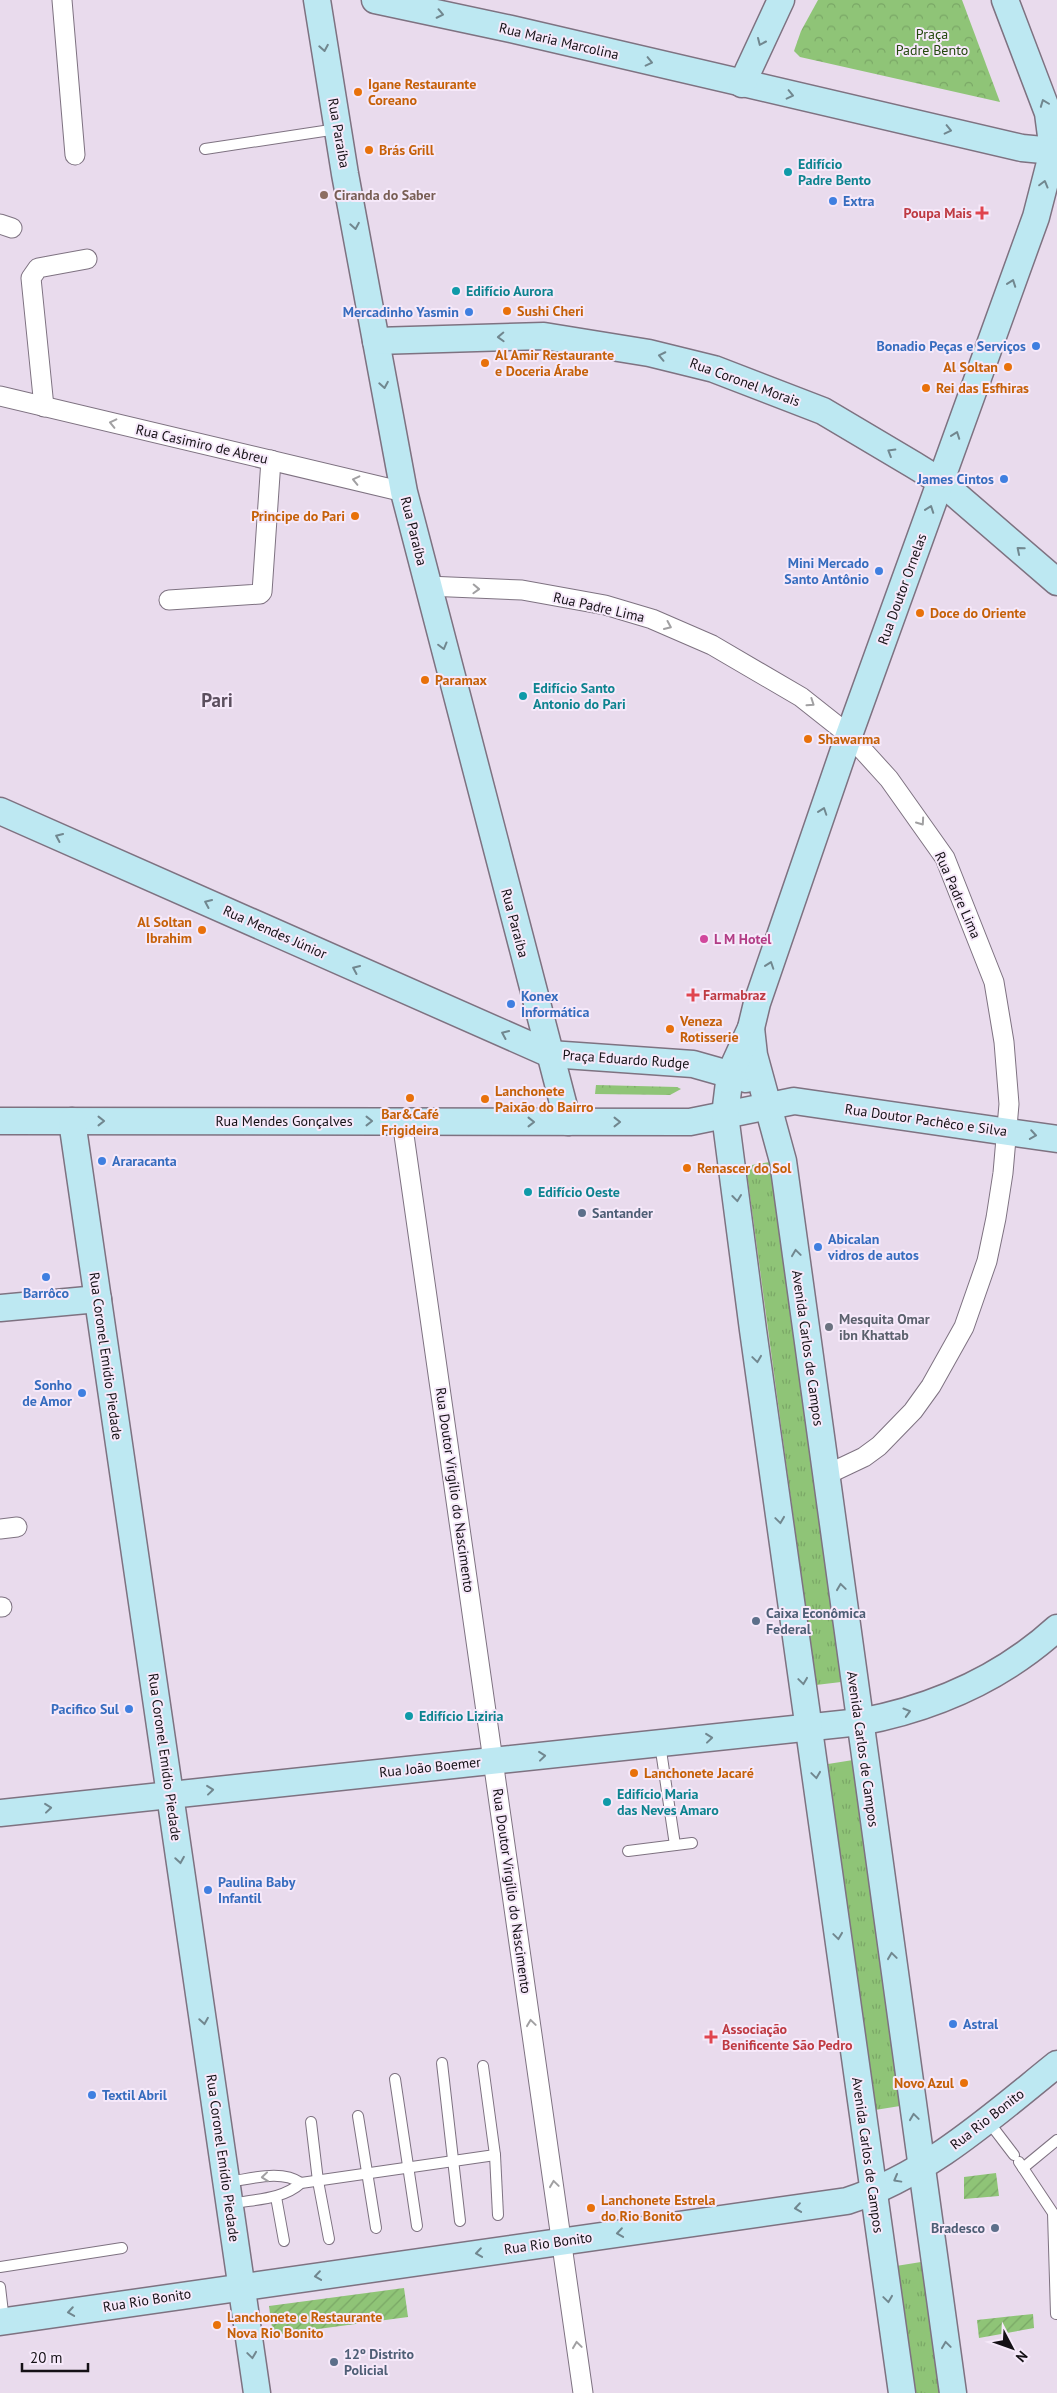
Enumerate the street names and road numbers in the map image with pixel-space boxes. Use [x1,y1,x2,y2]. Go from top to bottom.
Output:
street label: Rua Maria Marcolina [497,18,621,64]
street label: Rua Paraíba [324,97,354,169]
street label: Rua Coronel Morais [687,354,803,410]
street label: Rua Casimiro de Abreu [134,420,270,468]
street label: Rua Paraíba [397,495,431,568]
street label: Rua Doutor Ornelas [873,531,931,647]
street label: Rua Padre Lima [552,588,646,626]
street label: Rua Padre Lima [931,849,985,941]
street label: Rua Paraíba [497,887,533,960]
street label: Rua Mendes Júnior [220,901,330,963]
street label: Praça Eduardo Rudge [562,1046,690,1072]
street label: Rua Doutor Pachêco e Silva [844,1100,1008,1140]
street label: Rua Mendes Gonçalves [215,1112,353,1130]
street label: Avenida Carlos de Campos [788,1269,828,1427]
street label: Rua Coronel Emídio Piedade [85,1271,127,1441]
street label: Rua Doutor Virgílio do Nascimento [432,1386,478,1594]
street label: Avenida Carlos de Campos [843,1670,883,1828]
street label: Rua Coronel Emídio Piedade [144,1672,186,1842]
street label: Rua João Boemer [378,1753,482,1781]
street label: Rua Doutor Virgílio do Nascimento [489,1787,535,1995]
street label: Rua Coronel Emídio Piedade [202,2073,244,2243]
street label: Avenida Carlos de Campos [848,2076,888,2234]
street label: Rua Rio Bonito [946,2085,1028,2153]
street label: Rua Rio Bonito [503,2228,593,2258]
street label: Rua Rio Bonito [102,2284,192,2316]

